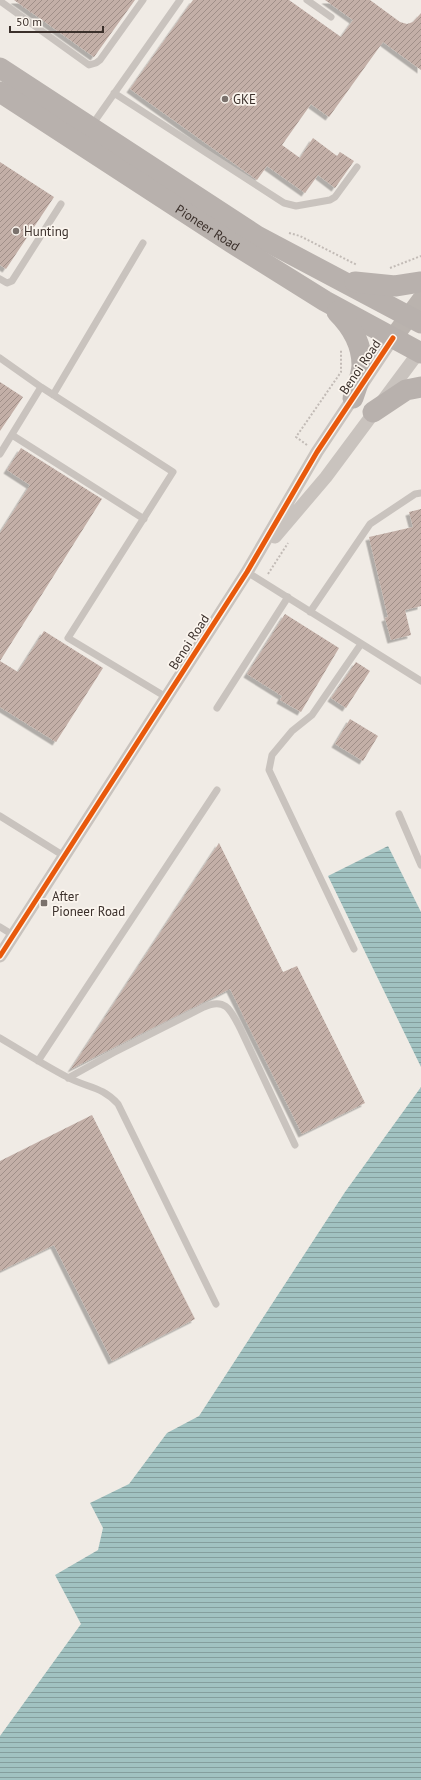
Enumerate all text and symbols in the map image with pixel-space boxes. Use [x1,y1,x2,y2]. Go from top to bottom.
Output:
scale bar [10,8,103,34]
text: 50 m [16,14,42,29]
place label: GKE [233,91,256,108]
marker: GKE [220,94,230,104]
street label: Pioneer Road [172,200,243,254]
place label: Hunting [24,223,69,240]
marker: Hunting [11,226,21,236]
street label: Benoi Road [335,336,385,398]
street label: Benoi Road [165,611,213,673]
place label: After Pioneer Road [52,888,125,920]
marker: After Pioneer Road [39,898,49,908]

